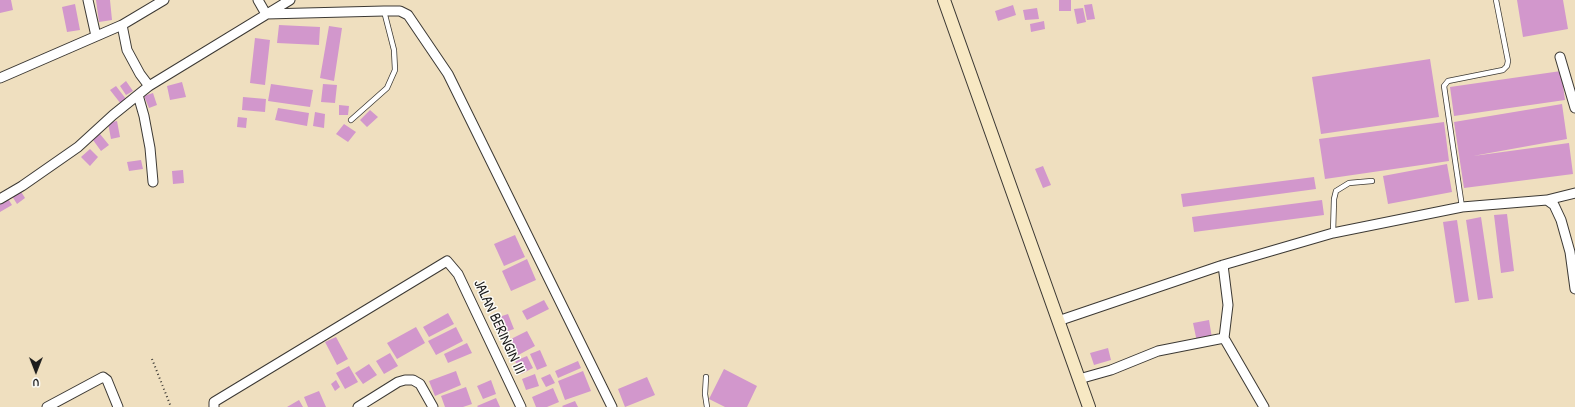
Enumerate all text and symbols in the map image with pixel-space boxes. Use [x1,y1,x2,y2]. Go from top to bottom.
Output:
street label: JALAN BERINGIN III [469,277,529,377]
north arrow [16,351,56,391]
text: U [33,376,39,390]

